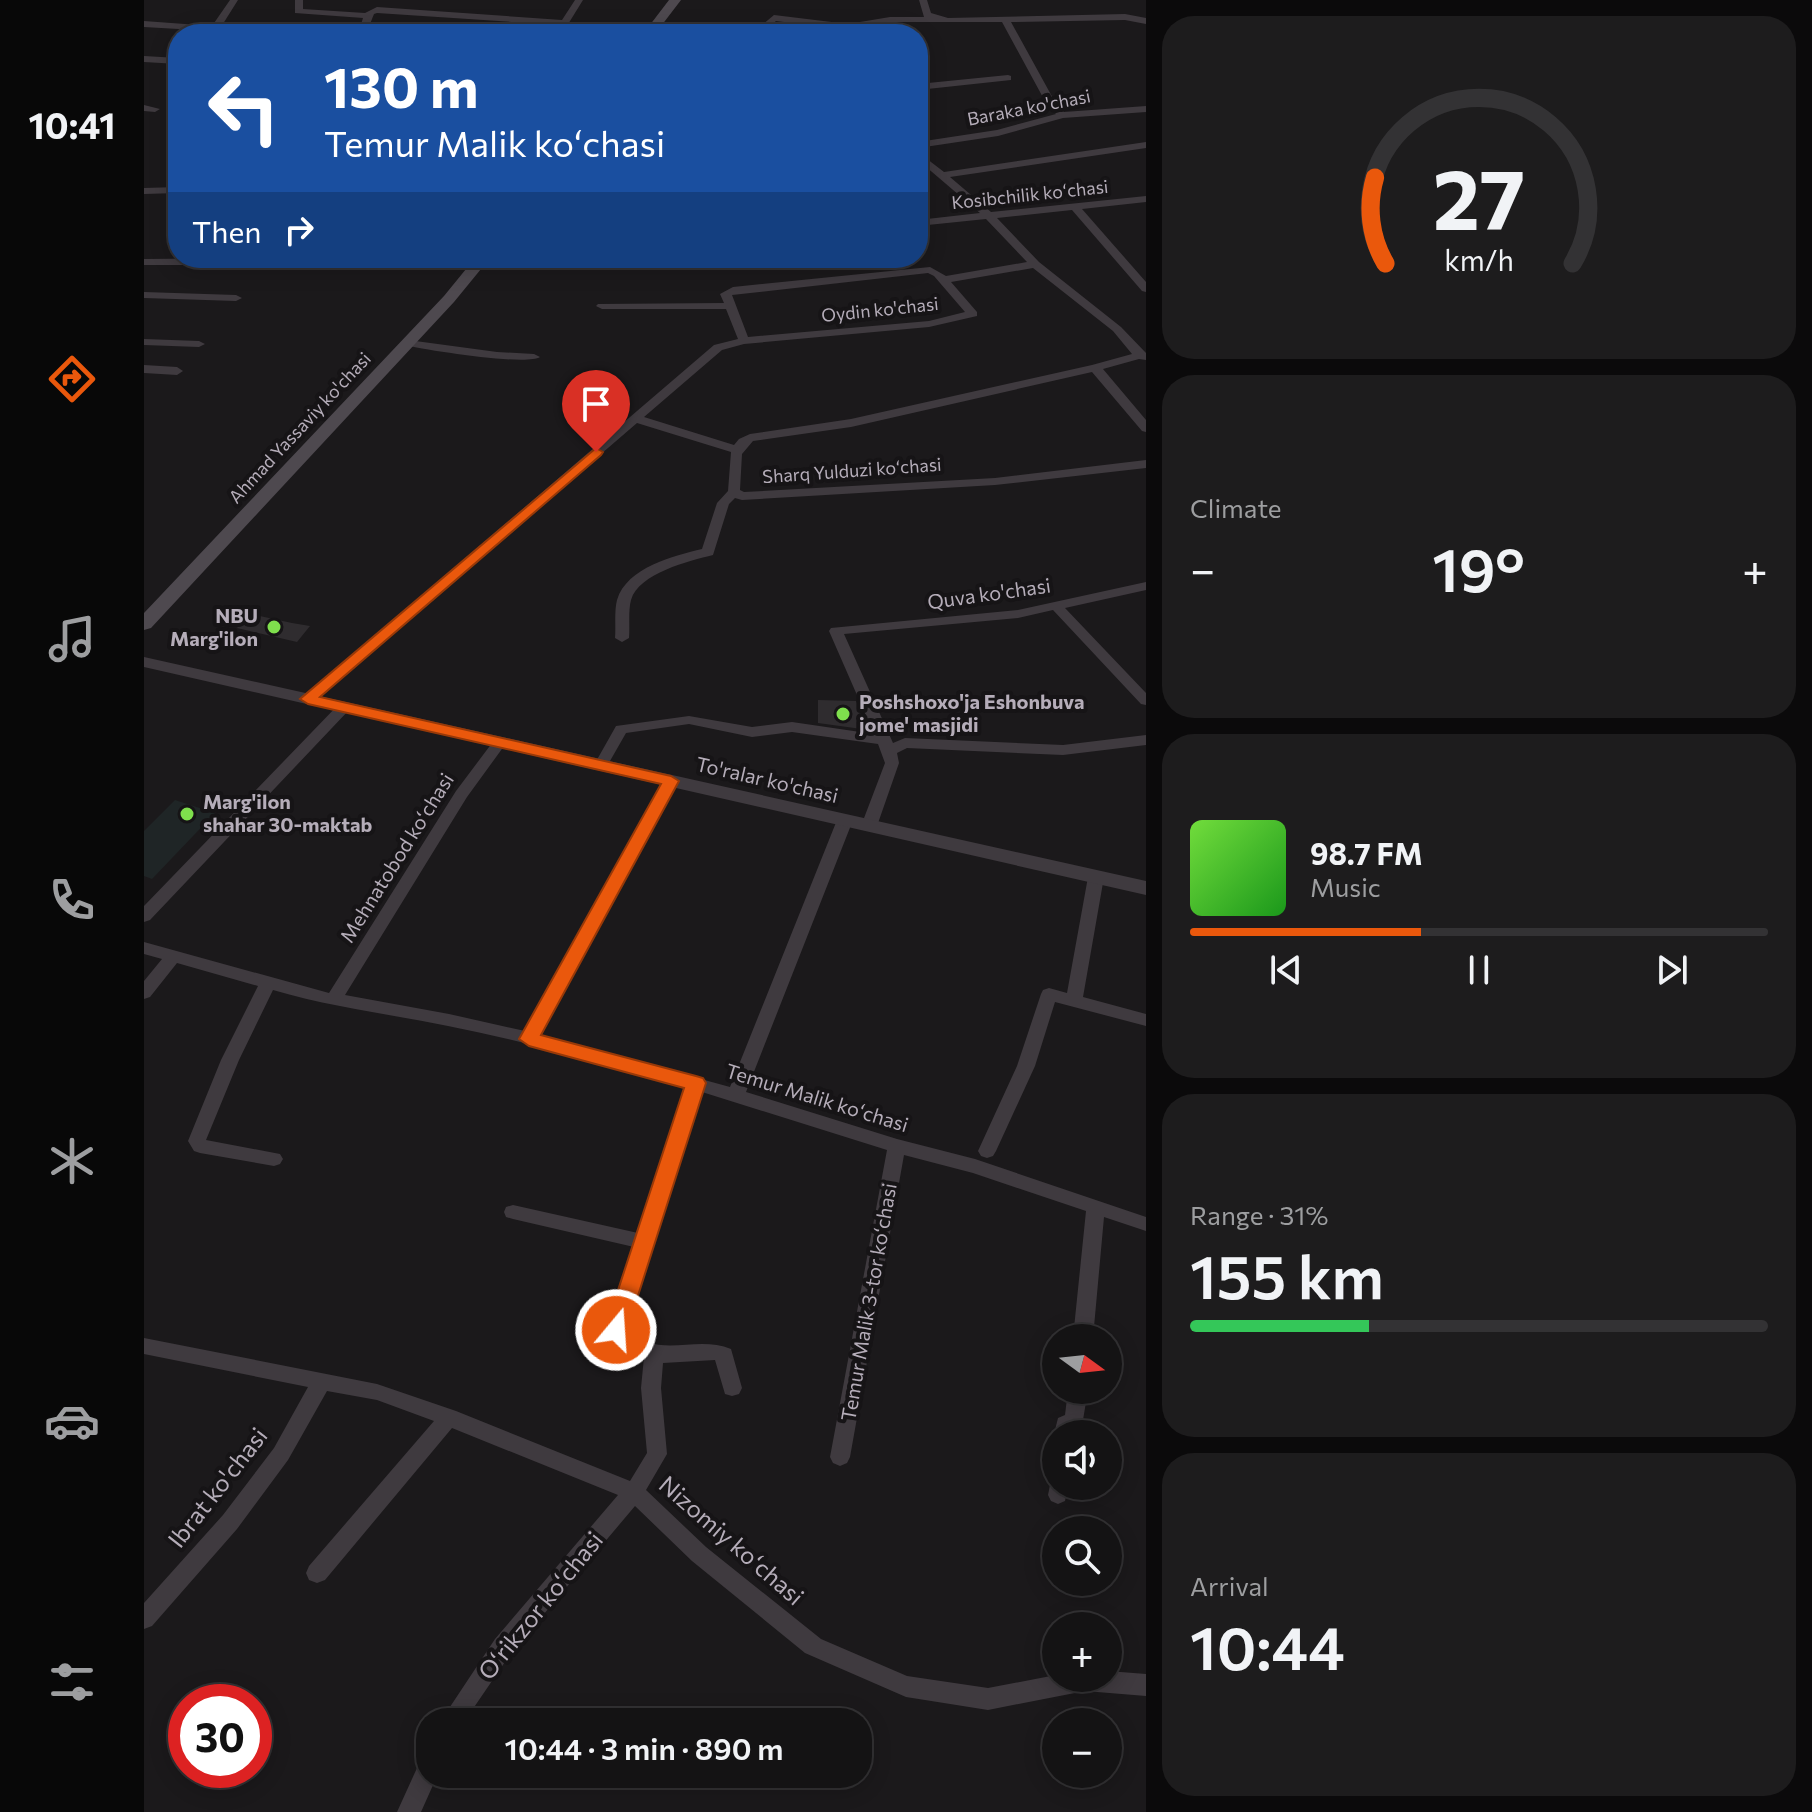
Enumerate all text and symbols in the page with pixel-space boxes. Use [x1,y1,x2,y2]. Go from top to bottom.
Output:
text: 130 m [324,51,479,120]
icon: left [192,56,296,160]
street label: Baraka ko'chasi [965,84,1092,130]
text: 10:41 [28,102,116,146]
text: Temur Malik koʻchasi [324,120,665,164]
text: 27 [1433,144,1525,246]
street label: Kosibchilik koʻchasi [950,175,1109,213]
icon: right [277,208,321,252]
text: Then [192,212,261,249]
text: km/h [1444,242,1514,277]
street label: Oydin ko'chasi [820,292,940,326]
street label: Ahmad Yassaviy ko'chasi [224,347,375,507]
icon: directions [44,351,100,407]
pin [562,370,630,452]
icon: arrive [574,382,618,426]
street label: Sharq Yulduzi koʻchasi [762,453,942,487]
text: Climate [1190,492,1282,523]
text: 19° [1432,531,1525,604]
text: − [1190,541,1215,595]
text: + [1742,541,1768,595]
street label: Quva ko'chasi [926,572,1052,614]
place label: NBU Marg'ilon [170,603,258,650]
icon: music [44,611,100,667]
marker: NBU Marg'ilon [265,618,283,636]
place label: Poshshoxo'ja Eshonbuva jome' masjidi [858,689,1085,736]
marker: Poshshoxo'ja Eshonbuva jome' masjidi [834,705,852,723]
street label: To'ralar ko'chasi [694,751,841,807]
street label: Mehnatobod koʻchasi [334,768,458,947]
place label: Marg'ilon shahar 30-maktab [203,789,373,836]
marker: Marg'ilon shahar 30-maktab [178,805,196,823]
text: 98.7 FM [1310,834,1423,871]
text: Music [1310,871,1381,902]
icon: phone [44,872,100,928]
icon: previous [1264,948,1308,992]
icon: pause [1457,948,1501,992]
icon: next [1650,948,1694,992]
street label: Temur Malik koʻchasi [723,1058,911,1136]
icon: climate [44,1133,100,1189]
street label: Temur Malik 3-tor koʻchasi [835,1181,901,1423]
text: Range · 31% [1190,1199,1328,1230]
text: 155 km [1190,1238,1384,1311]
position arrow [574,1288,658,1372]
north arrow [1042,1324,1122,1404]
map controls [1042,1324,1122,1788]
icon: car [44,1393,100,1449]
button: sound [1042,1420,1122,1500]
street label: Ibrat ko'chasi [161,1421,273,1553]
street label: Nizomiy koʻchasi [654,1469,810,1611]
button: search [1042,1516,1122,1596]
street label: Oʻrikzor koʻchasi [471,1525,608,1685]
text: Arrival [1190,1570,1269,1601]
text: 10:44 [1190,1609,1345,1682]
button: + [1042,1612,1122,1692]
icon: filters [44,1654,100,1710]
speed limit sign: 30 [168,1684,272,1788]
button: − [1042,1708,1122,1788]
text: 10:44 · 3 min · 890 m [505,1729,783,1766]

